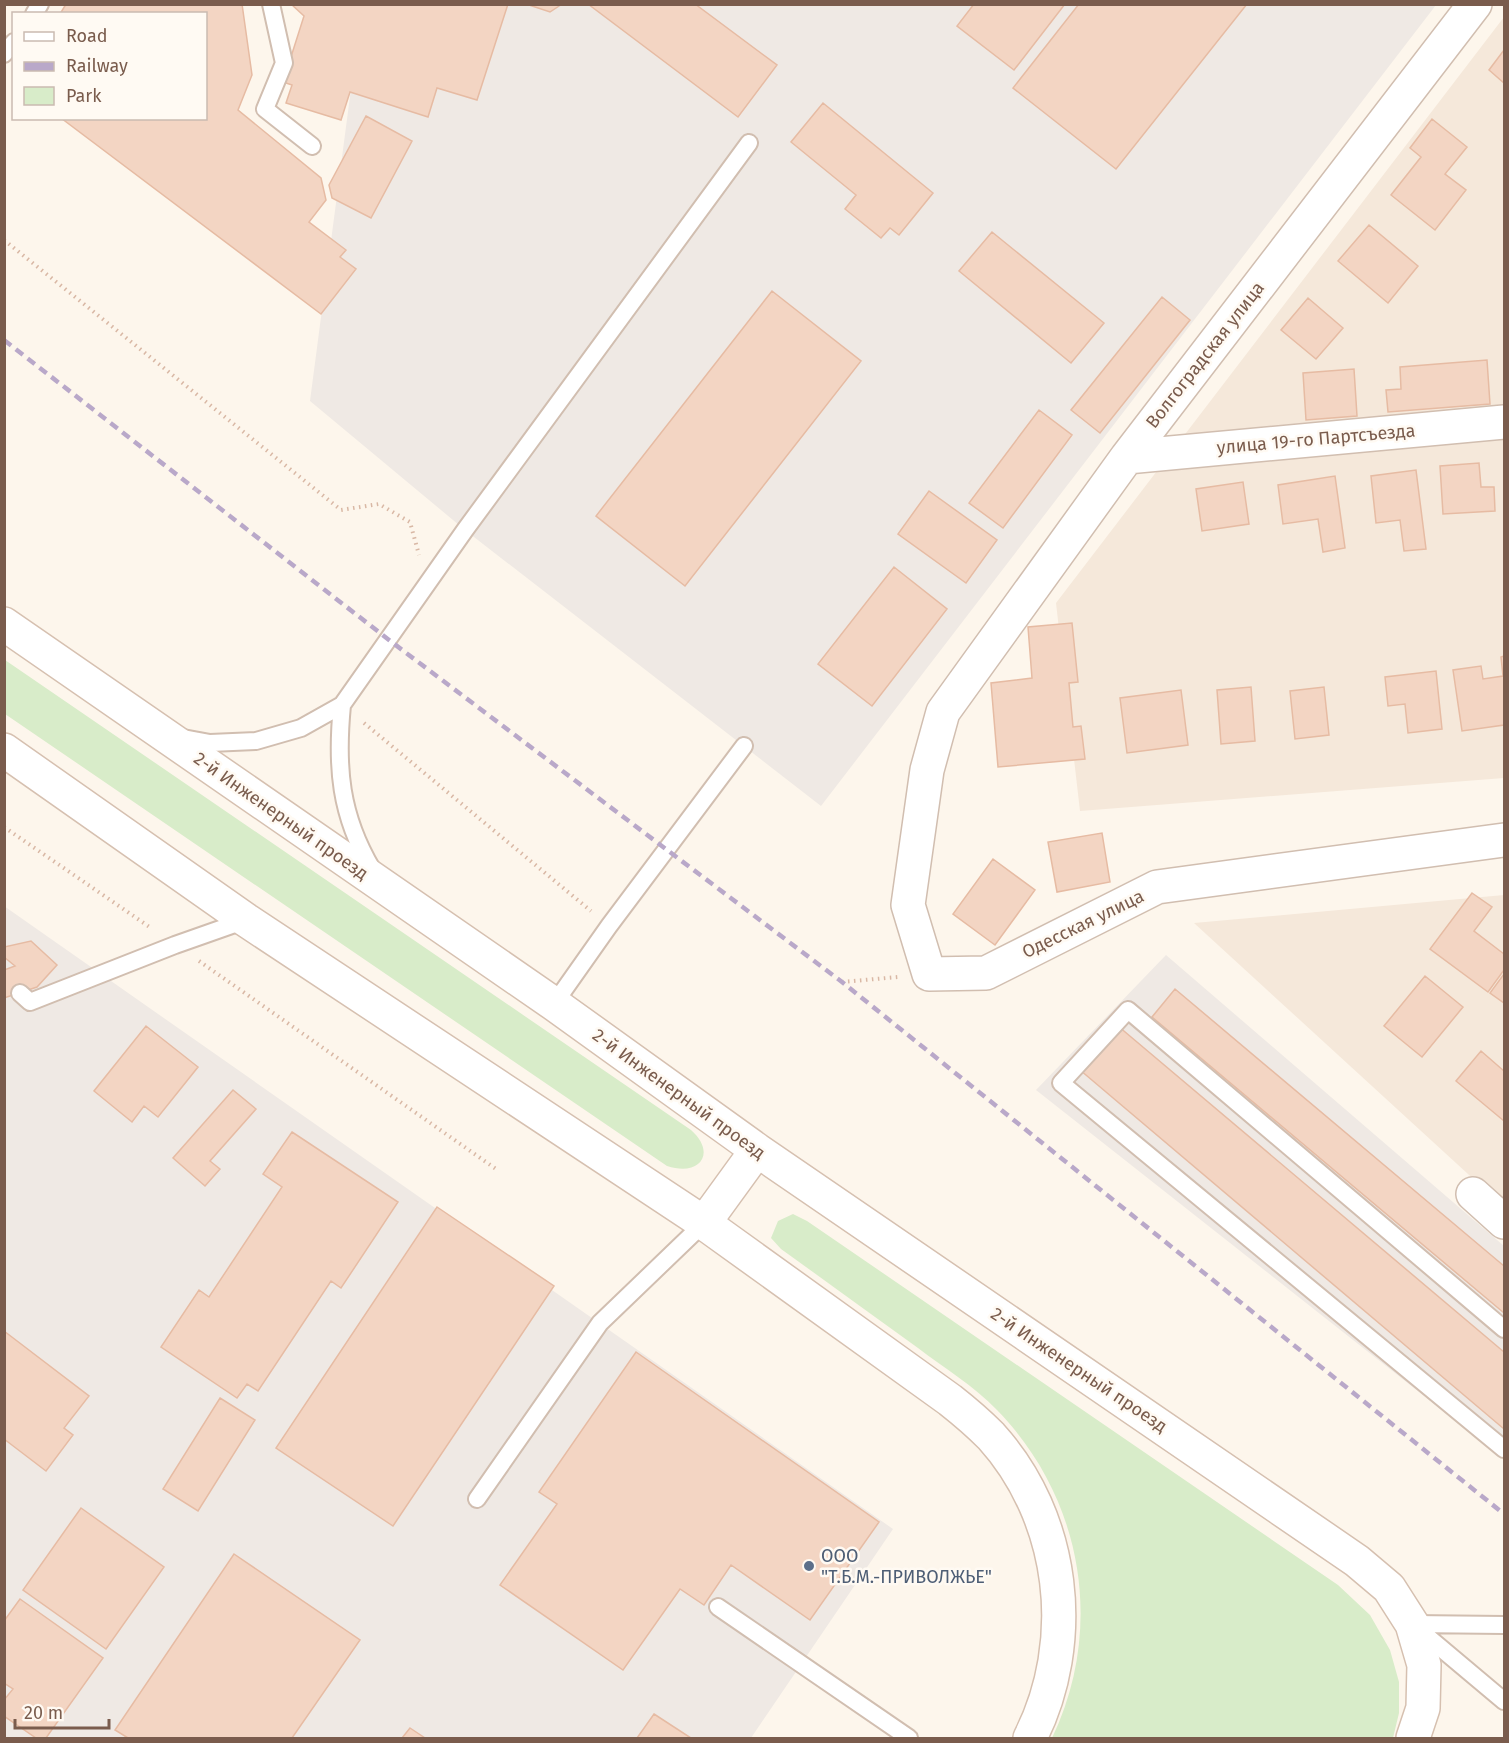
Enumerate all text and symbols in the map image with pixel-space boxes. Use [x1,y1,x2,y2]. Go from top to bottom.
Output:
legend [12,12,207,120]
text: Road [66,25,108,47]
text: Railway [66,55,128,77]
text: Park [66,85,102,107]
street label: Волгоградская улица [1141,277,1269,433]
street label: улица 19-го Партсъезда [1216,419,1416,459]
street label: 2-й Инженерный проезд [190,747,372,885]
street label: Одесская улица [1019,885,1147,963]
street label: 2-й Инженерный проезд [588,1024,770,1164]
street label: 2-й Инженерный проезд [987,1303,1171,1437]
place label: ООО "Т.Б.М.-ПРИВОЛЖЬЕ" [821,1545,992,1588]
marker: ООО "Т.Б.М.-ПРИВОЛЖЬЕ" [802,1559,816,1573]
scale bar [15,1692,110,1730]
text: 20 m [24,1702,63,1724]

